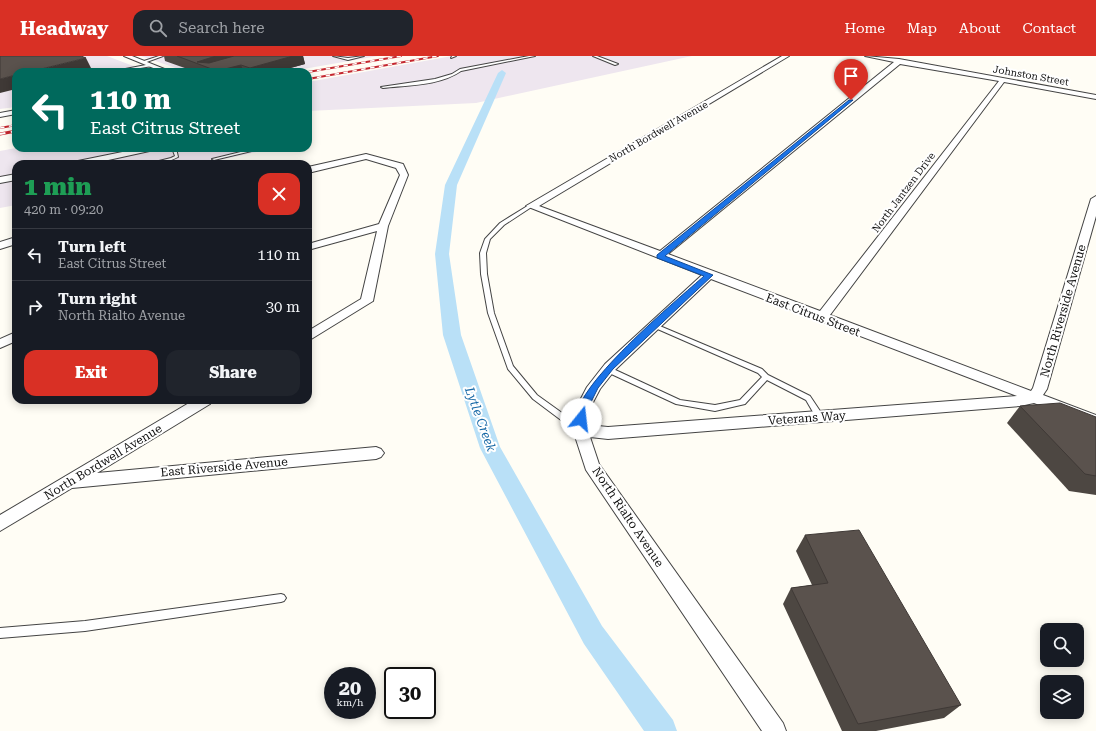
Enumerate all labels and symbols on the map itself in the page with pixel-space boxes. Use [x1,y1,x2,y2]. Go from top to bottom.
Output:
pin [834,59,868,100]
street label: Johnston Street [992,63,1070,88]
street label: North Bordwell Avenue [607,98,710,164]
street label: North Jantzen Drive [870,150,937,235]
street label: North Riverside Avenue [1037,243,1089,379]
street label: East Citrus Street [764,291,863,340]
water label: Lytle Creek [462,384,499,454]
position arrow [560,398,602,440]
street label: Veterans Way [768,408,847,428]
street label: North Bordwell Avenue [42,421,165,503]
street label: East Riverside Avenue [160,454,289,480]
street label: North Rialto Avenue [589,464,667,570]
speed limit sign: 30 [384,667,436,719]

